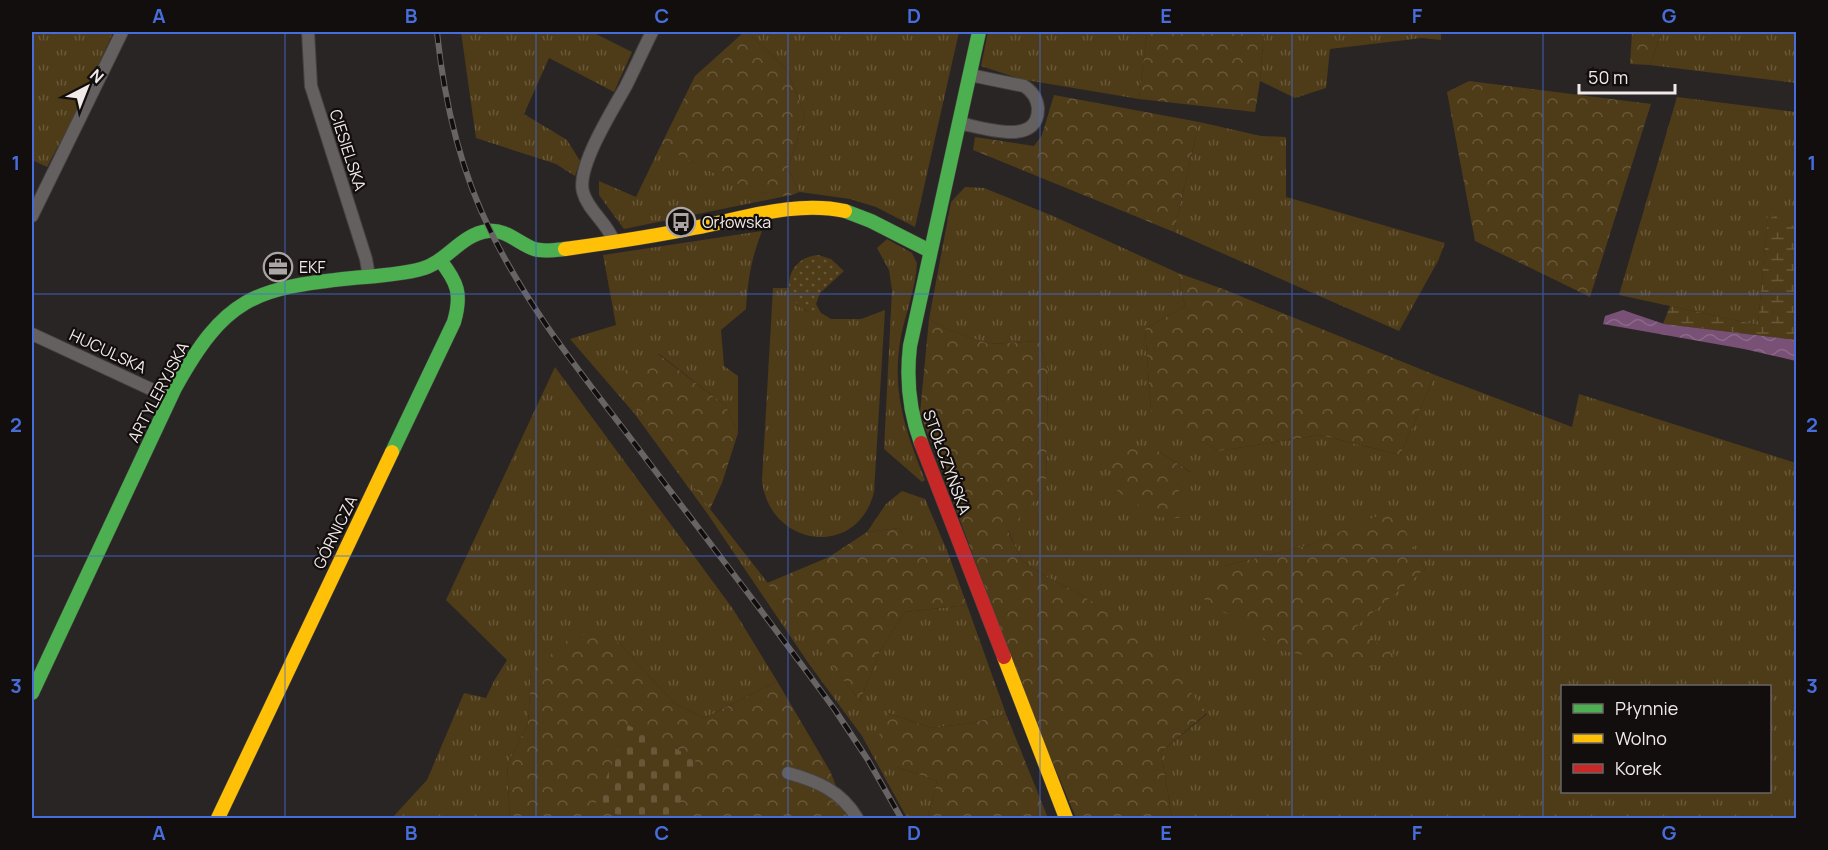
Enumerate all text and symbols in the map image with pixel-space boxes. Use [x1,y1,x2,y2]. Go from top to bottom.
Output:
text: A [152,2,166,29]
text: B [405,2,418,29]
text: C [655,2,669,29]
text: D [907,2,921,29]
text: E [1160,2,1172,29]
text: F [1412,2,1423,29]
text: G [1662,2,1677,29]
north arrow [57,57,117,117]
scale bar [1579,57,1675,95]
text: N [85,64,109,88]
text: 50 m [1588,65,1628,89]
street label: CIESIELSKA [325,107,371,193]
text: 1 [12,149,20,176]
text: 1 [1808,149,1816,176]
bus stop icon: Orłowska [665,206,697,238]
place label: Orłowska [702,211,771,233]
office icon: EKF [262,251,294,283]
place label: EKF [299,256,326,278]
street label: HUCULSKA [66,324,150,378]
street label: ARTYLERYJSKA [122,338,194,446]
street label: STOŁCZYŃSKA [918,407,976,517]
text: 2 [10,411,22,438]
text: 2 [1806,411,1818,438]
street label: GÓRNICZA [308,492,362,572]
text: 3 [10,672,22,699]
text: 3 [1806,672,1818,699]
legend [1561,685,1771,793]
text: Płynnie [1615,696,1678,720]
text: Wolno [1615,726,1667,750]
text: Korek [1615,756,1662,780]
text: A [152,819,166,846]
text: B [405,819,418,846]
text: C [655,819,669,846]
text: D [907,819,921,846]
text: E [1160,819,1172,846]
text: F [1412,819,1423,846]
text: G [1662,819,1677,846]

